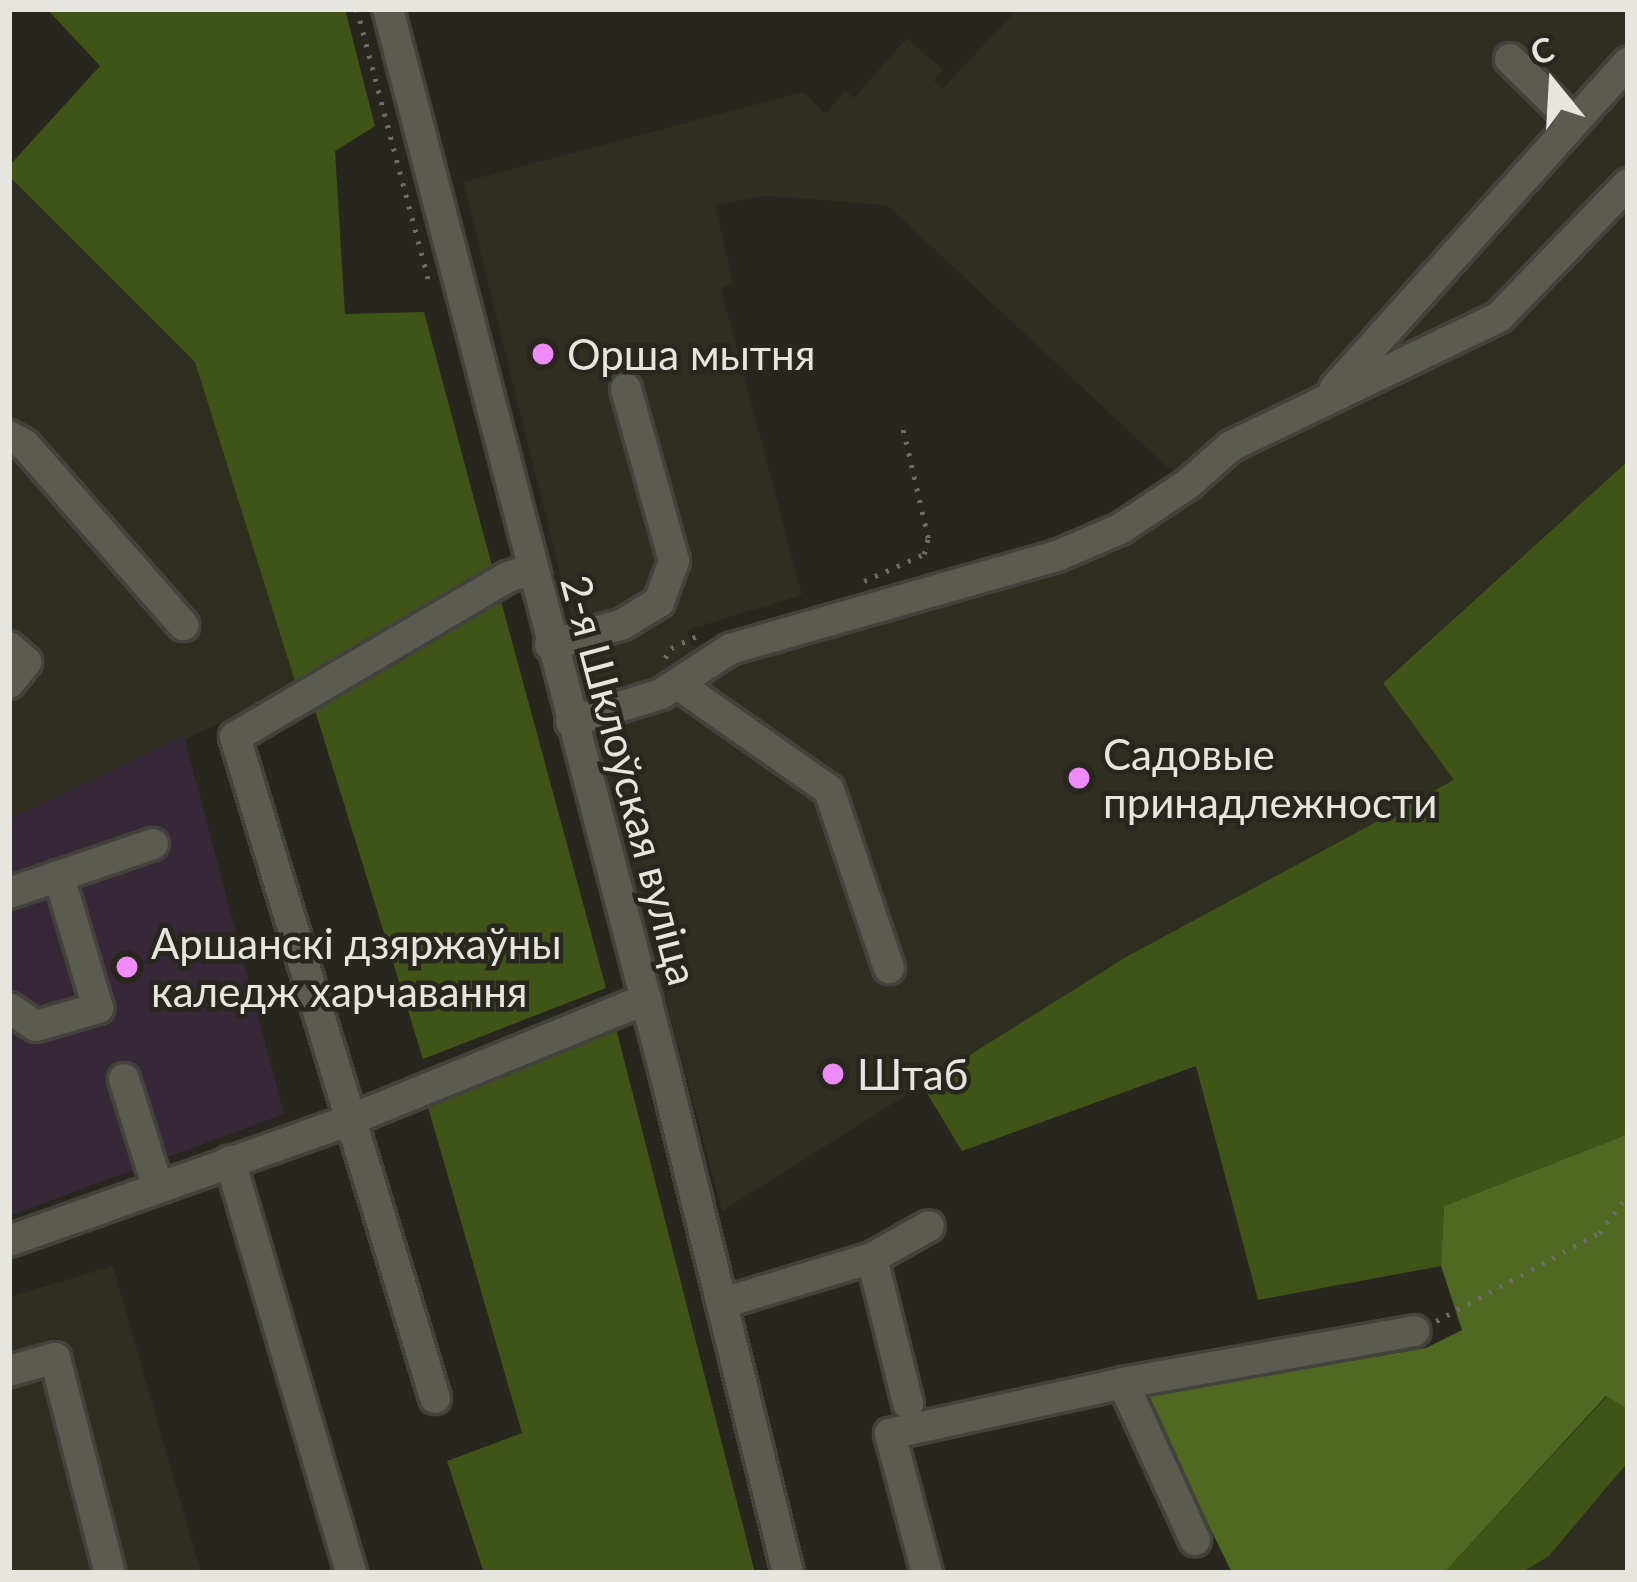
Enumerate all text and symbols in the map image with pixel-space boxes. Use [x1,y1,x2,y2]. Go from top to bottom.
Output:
north arrow [1493,24,1613,144]
text: С [1525,27,1558,72]
place label: Орша мытня [567,329,815,379]
marker: Орша мытня [530,341,556,367]
street label: 2-я Шклоўская вуліца [551,570,709,990]
place label: Садовые принадлежности [1103,729,1437,828]
marker: Садовые принадлежности [1066,765,1092,791]
place label: Аршанскі дзяржаўны каледж харчавання [151,918,562,1016]
marker: Аршанскі дзяржаўны каледж харчавання [114,954,140,980]
place label: Штаб [857,1049,968,1099]
marker: Штаб [820,1061,846,1087]

